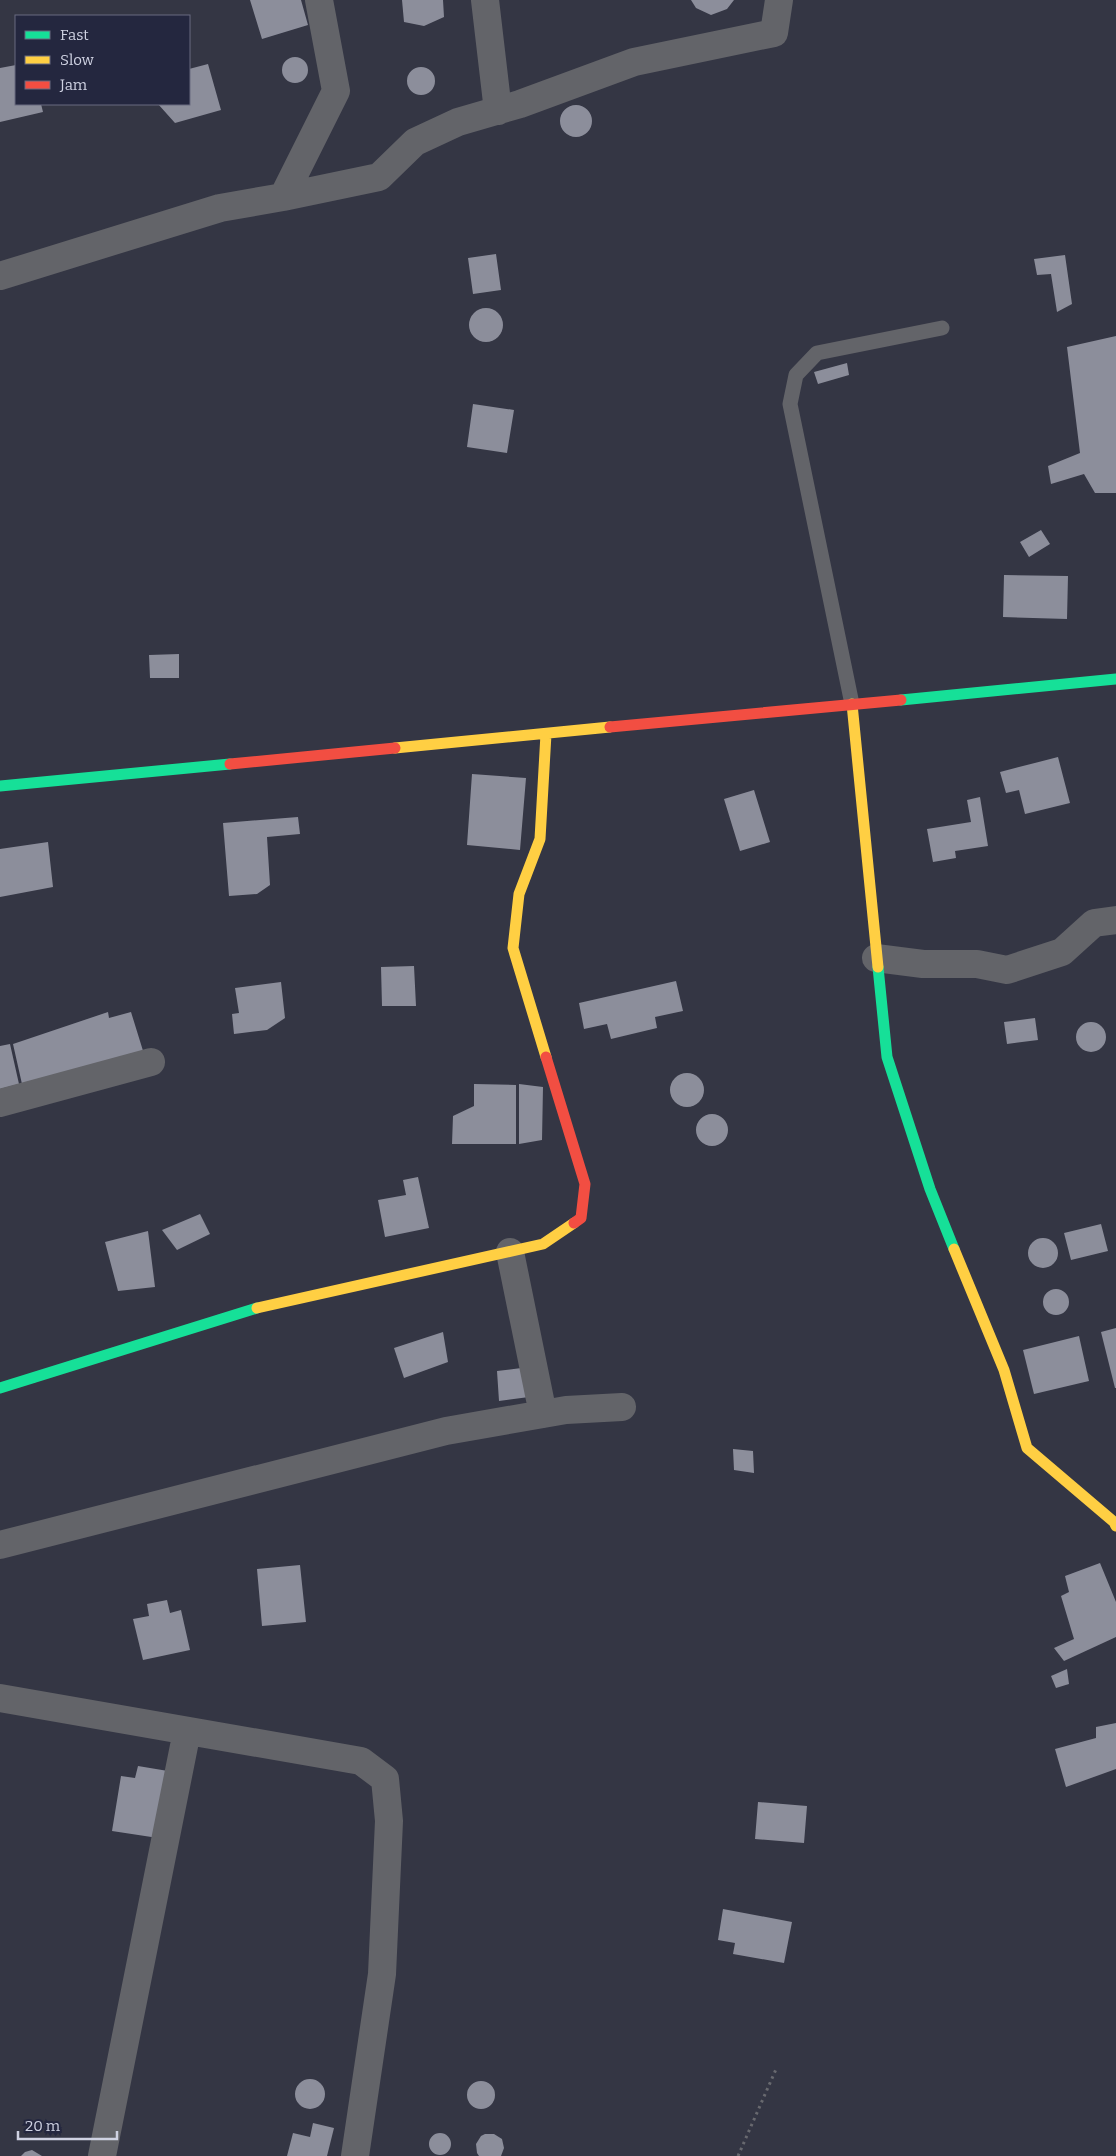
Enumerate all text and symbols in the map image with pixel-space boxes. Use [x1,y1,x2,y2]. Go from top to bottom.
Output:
legend [15,15,190,105]
text: Fast [60,26,89,44]
text: Slow [60,51,95,69]
text: Jam [59,76,88,94]
scale bar [18,2108,116,2140]
text: 20 m [25,2117,61,2135]

